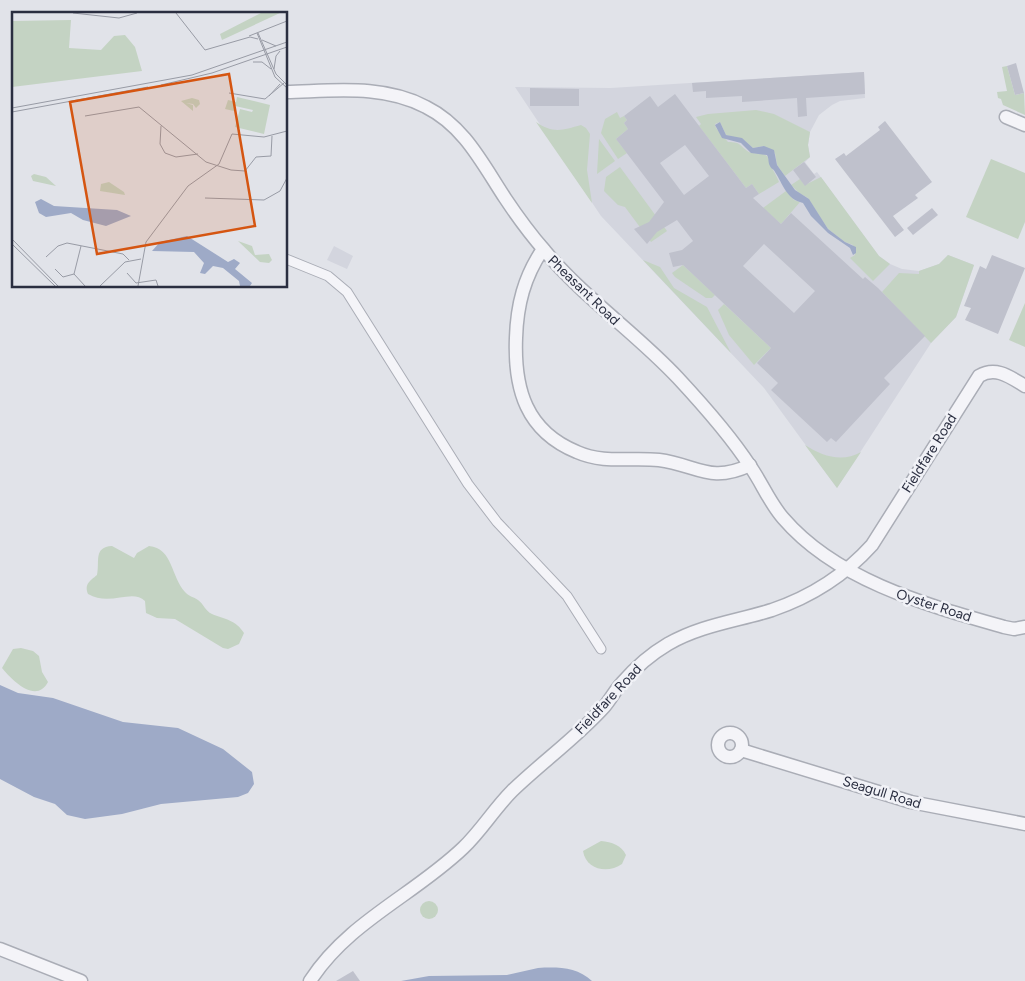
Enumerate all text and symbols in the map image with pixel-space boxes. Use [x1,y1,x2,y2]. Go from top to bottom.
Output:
inset map [12,12,288,288]
street label: Pheasant Road [544,252,623,329]
street label: Fieldfare Road [898,411,961,496]
street label: Oyster Road [894,585,974,626]
street label: Fieldfare Road [571,661,645,738]
street label: Seagull Road [841,772,923,812]

